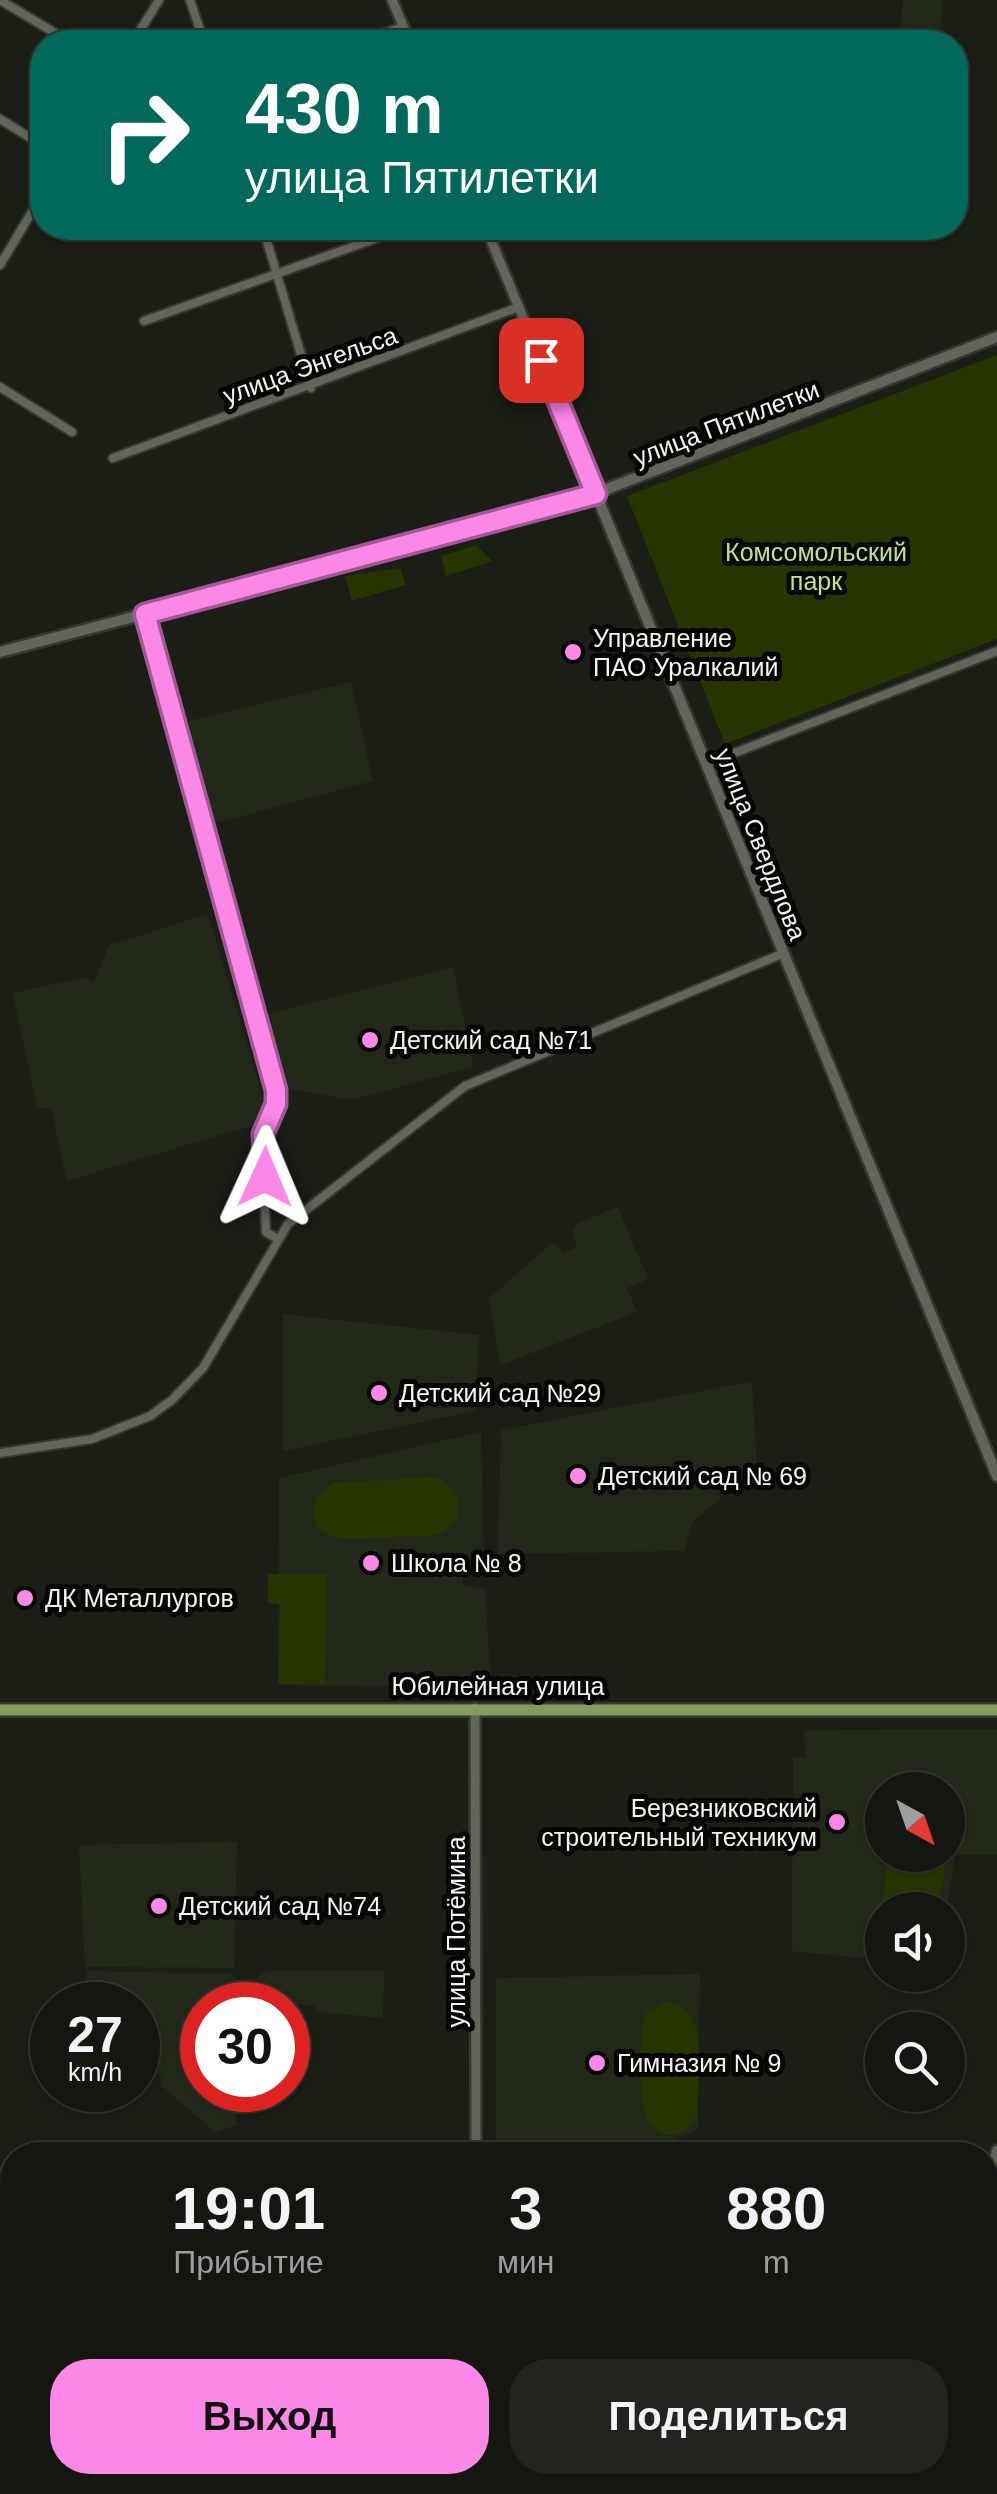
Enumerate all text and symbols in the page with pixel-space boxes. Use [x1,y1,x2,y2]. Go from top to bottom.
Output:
icon: right [80,70,210,200]
text: 430 m [245,70,443,148]
text: улица Пятилетки [245,152,599,203]
pin [499,318,584,403]
street label: улица Энгельса [219,320,401,409]
icon: arrive [514,333,569,388]
street label: улица Пятилетки [629,375,823,471]
park label: Комсомольский парк [725,538,907,595]
place label: Управление ПАО Уралкалий [593,624,779,681]
marker: Управление ПАО Уралкалий [562,641,584,663]
street label: улица Свердлова [710,744,812,944]
place label: Детский сад №71 [390,1026,592,1054]
marker: Детский сад №71 [359,1029,381,1051]
position arrow [213,1125,317,1229]
place label: Детский сад №29 [399,1379,601,1407]
marker: Детский сад №29 [368,1382,390,1404]
place label: Детский сад № 69 [598,1462,807,1490]
marker: Детский сад № 69 [567,1465,589,1487]
place label: Школа № 8 [391,1549,522,1577]
marker: Школа № 8 [360,1552,382,1574]
place label: ДК Металлургов [45,1584,234,1612]
marker: ДК Металлургов [14,1587,36,1609]
street label: Юбилейная улица [392,1672,605,1700]
north arrow [865,1772,965,1872]
map controls [865,1772,965,2112]
place label: Березниковский строительный техникум [541,1794,817,1851]
marker: Березниковский строительный техникум [826,1811,848,1833]
street label: улица Потёмина [442,1836,470,2028]
place label: Детский сад №74 [179,1892,381,1920]
button: sound [865,1892,965,1992]
marker: Детский сад №74 [148,1895,170,1917]
speed limit sign: 30 [180,1982,310,2112]
text: 27 [67,2007,123,2063]
button: search [865,2012,965,2112]
place label: Гимназия № 9 [617,2049,781,2077]
marker: Гимназия № 9 [586,2052,608,2074]
text: km/h [68,2058,122,2086]
text: 19:01 [172,2175,325,2242]
text: 3 [509,2175,542,2242]
text: 880 [726,2175,826,2242]
text: Прибытие [173,2244,324,2280]
text: мин [497,2244,554,2280]
text: m [763,2244,790,2280]
button: Выход [50,2359,489,2474]
button: Поделиться [509,2359,948,2474]

